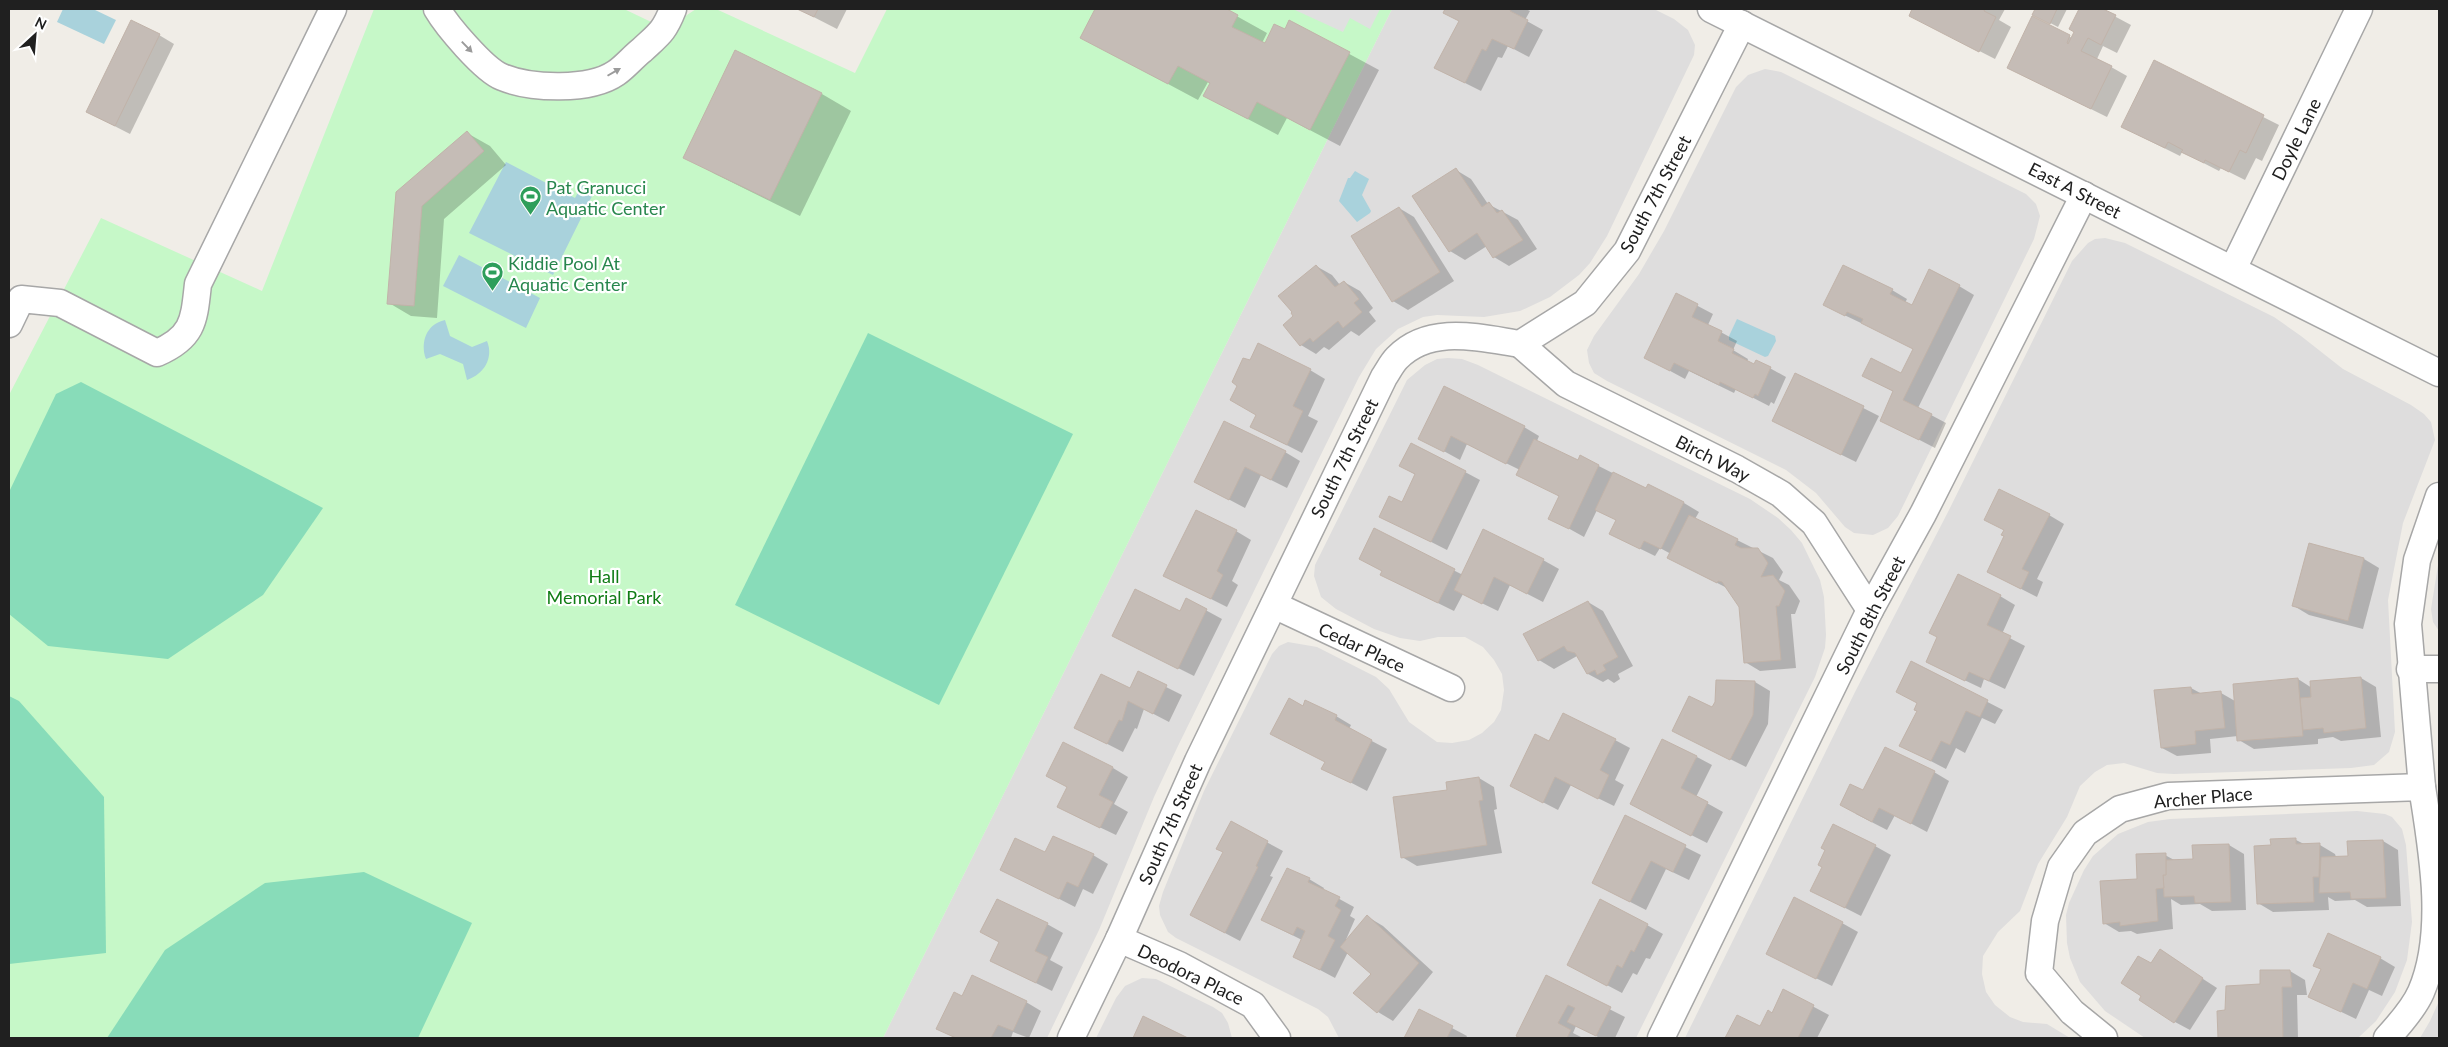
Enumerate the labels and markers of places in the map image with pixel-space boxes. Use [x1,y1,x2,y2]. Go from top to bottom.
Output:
place label: Pat Granucci Aquatic Center [546,176,665,219]
sports icon: Pat Granucci Aquatic Center [518,185,542,216]
place label: Kiddie Pool At Aquatic Center [508,252,627,295]
sports icon: Kiddie Pool At Aquatic Center [480,261,504,292]

